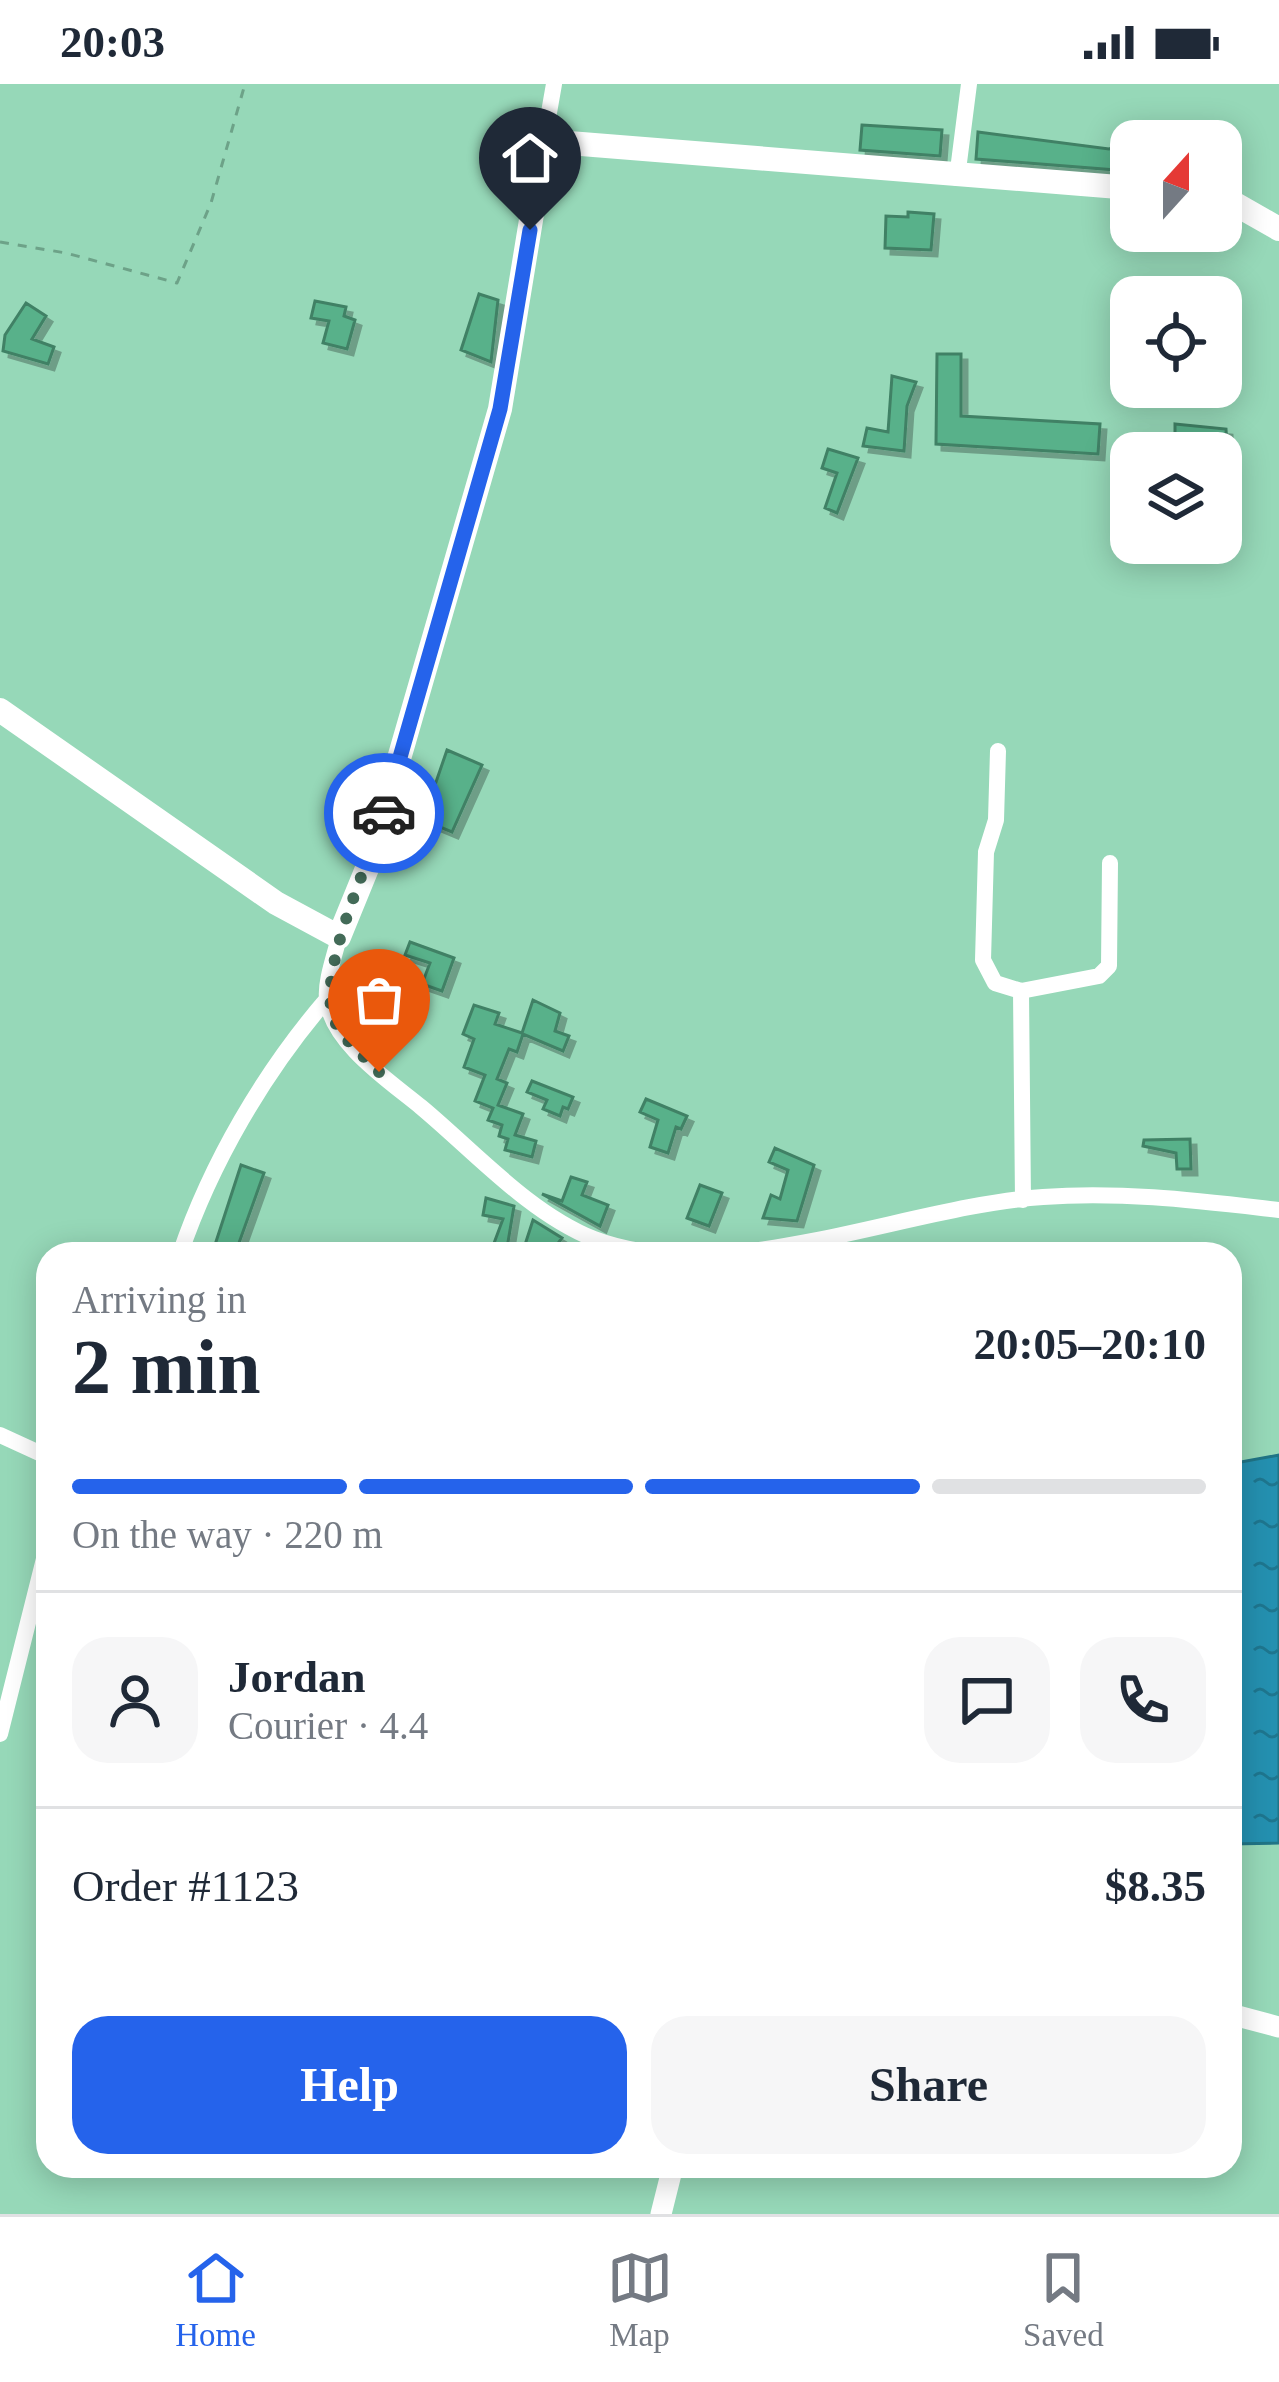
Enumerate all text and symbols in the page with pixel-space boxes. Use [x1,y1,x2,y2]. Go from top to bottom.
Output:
text: 20:03 [60,17,165,67]
pin [479,107,581,230]
north arrow [1110,120,1242,252]
map controls [1110,120,1242,564]
icon: home [497,125,563,191]
button: locate [1110,276,1242,408]
button: layers [1110,432,1242,564]
courier [324,753,444,873]
icon: car [351,780,417,846]
pin [328,949,430,1072]
icon: bag [346,967,412,1033]
text: Arriving in [72,1278,246,1321]
text: 20:05–20:10 [974,1319,1206,1369]
text: 2 min [72,1323,261,1410]
text: On the way · 220 m [72,1513,383,1556]
button: person [72,1637,198,1763]
button: chat [924,1637,1050,1763]
button: phone [1080,1637,1206,1763]
text: Jordan [228,1652,366,1702]
text: Courier · 4.4 [228,1704,428,1747]
text: Order #1123 [72,1861,299,1911]
text: $8.35 [1105,1861,1206,1911]
button: Help [72,2016,627,2154]
button: Share [651,2016,1206,2154]
tab: Home [175,2245,256,2354]
tab: Map [607,2245,673,2354]
tab: Saved [1023,2245,1104,2354]

